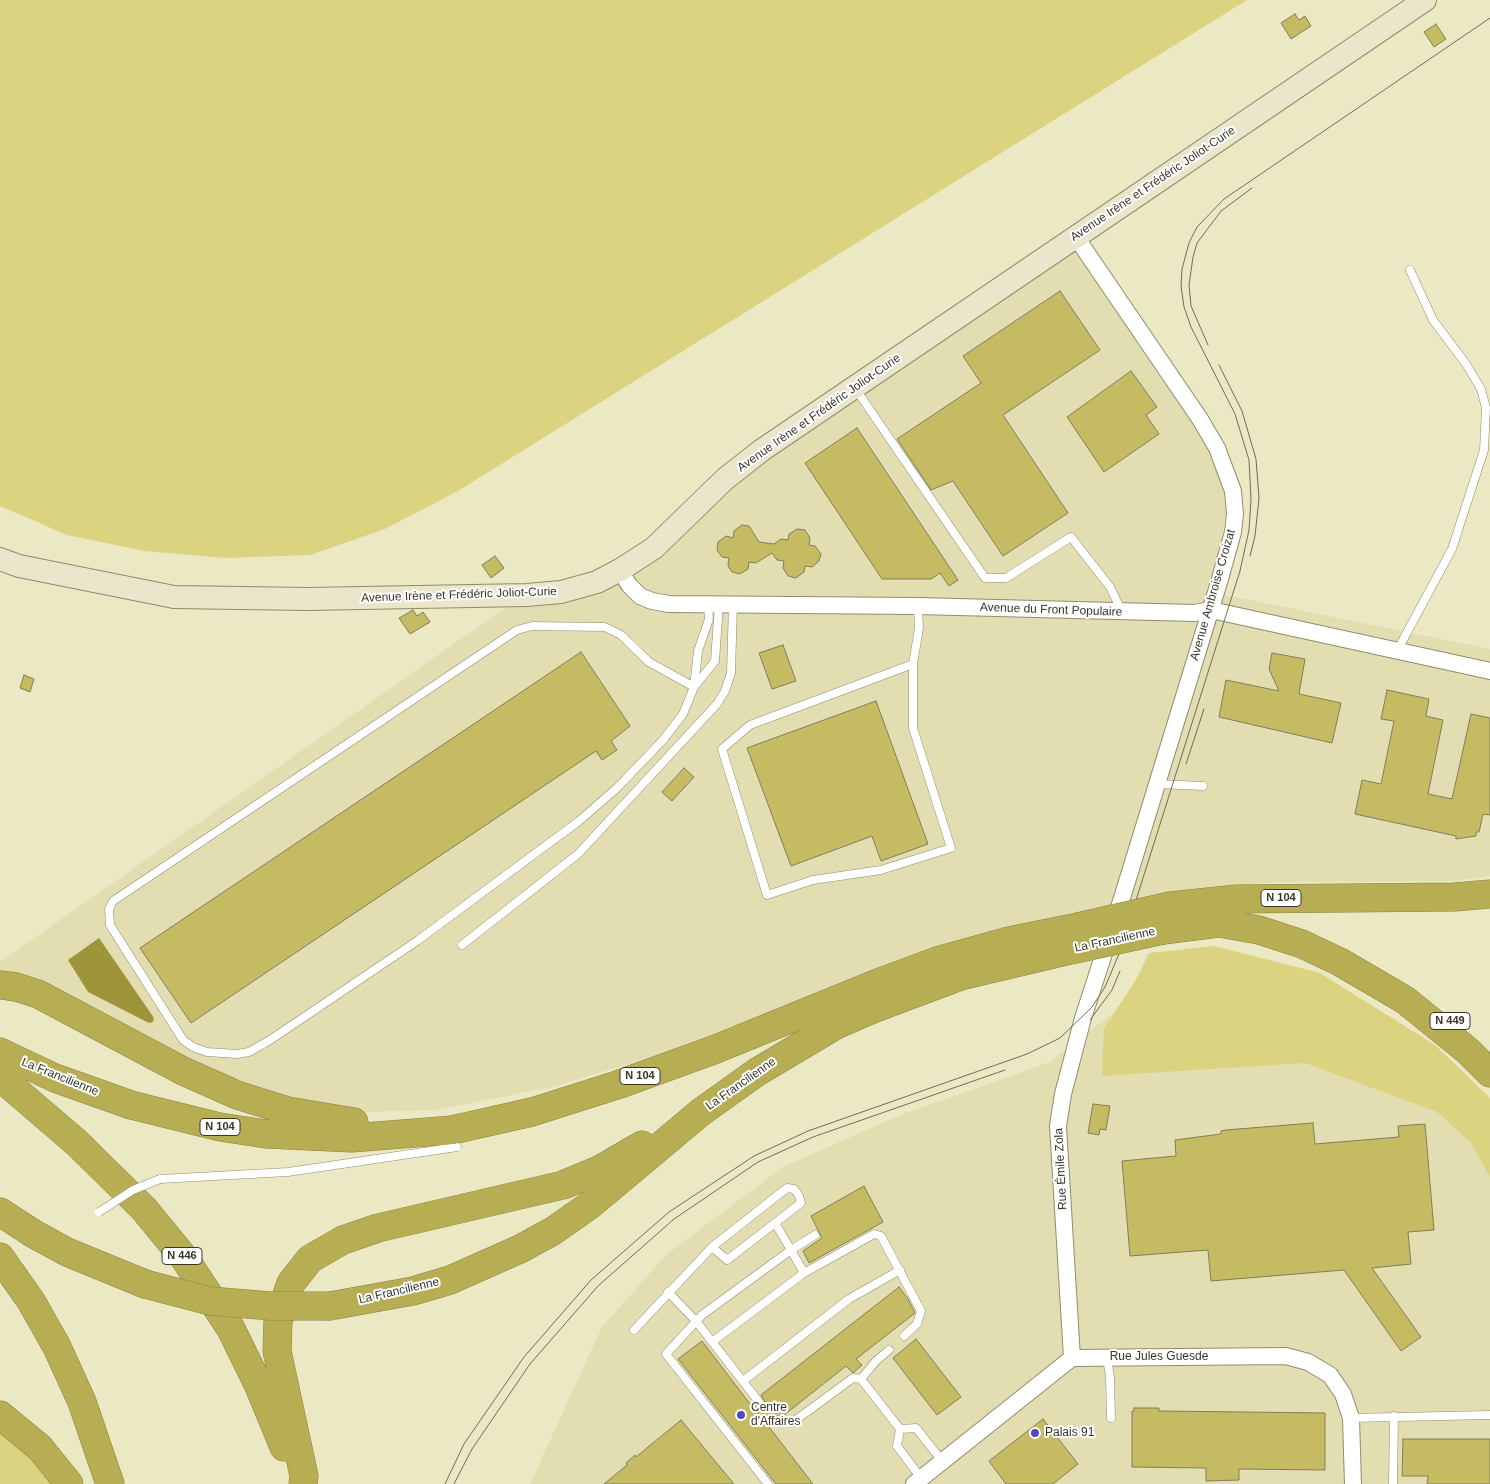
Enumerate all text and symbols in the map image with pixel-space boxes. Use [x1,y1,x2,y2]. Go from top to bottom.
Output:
street label: Avenue Irène et Frédéric Joliot-Curie [1068,123,1238,245]
street label: Avenue Irène et Frédéric Joliot-Curie [735,351,903,475]
street label: Avenue Ambroise Croizat [1187,528,1239,662]
street label: Avenue Irène et Frédéric Joliot-Curie [361,584,557,606]
street label: Avenue du Front Populaire [980,600,1122,620]
road number: N 104 [1261,890,1301,906]
street label: La Francilienne [1073,924,1157,956]
road number: N 449 [1430,1012,1470,1030]
street label: La Francilienne [19,1055,101,1099]
street label: La Francilienne [703,1055,779,1113]
road number: N 104 [620,1068,660,1084]
road number: N 104 [200,1118,240,1136]
street label: Rue Émile Zola [1052,1128,1070,1210]
road number: N 446 [162,1248,202,1264]
street label: La Francilienne [357,1275,441,1307]
street label: Rue Jules Guesde [1110,1350,1208,1364]
place label: Centre d'Affaires [751,1401,800,1429]
marker: Centre d'Affaires [735,1409,747,1421]
place label: Palais 91 [1045,1426,1094,1440]
marker: Palais 91 [1029,1427,1041,1439]

